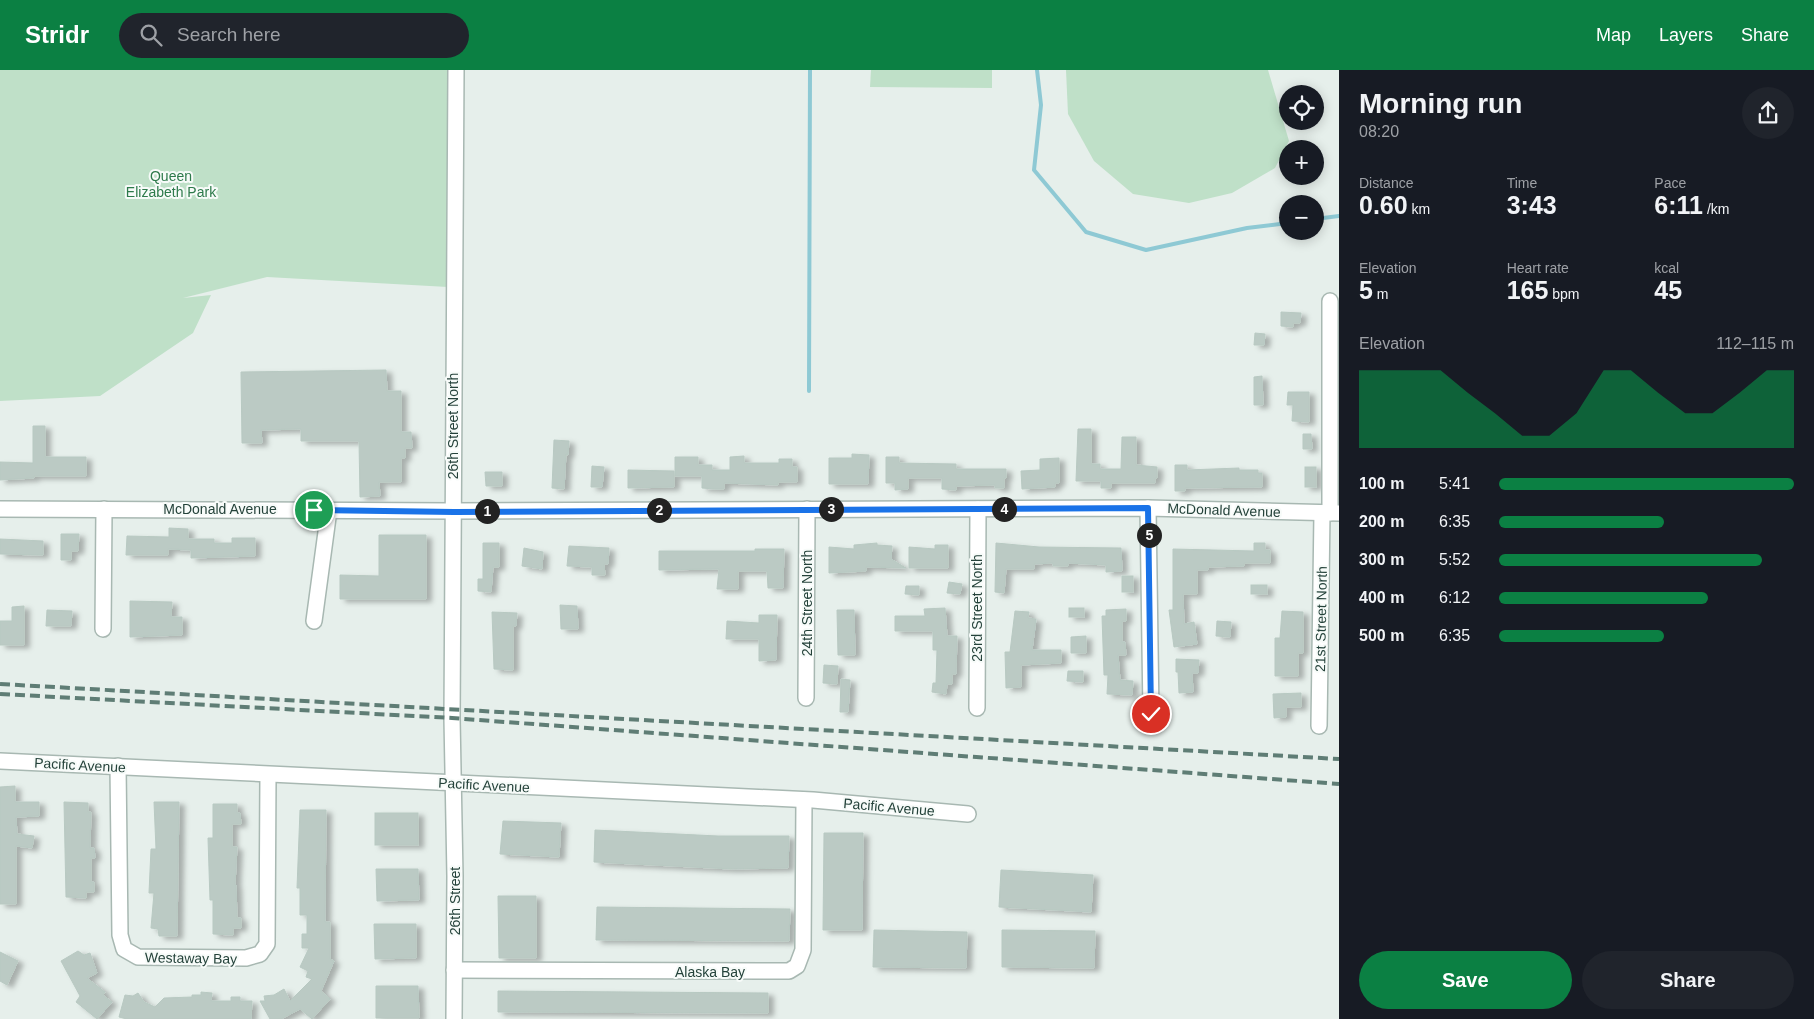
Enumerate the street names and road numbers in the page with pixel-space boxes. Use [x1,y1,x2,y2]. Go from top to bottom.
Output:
street label: 26th Street North [445,373,461,479]
street label: McDonald Avenue [1167,500,1281,520]
street label: McDonald Avenue [163,501,277,517]
street label: 24th Street North [799,550,815,656]
street label: 23rd Street North [969,554,985,662]
street label: 21st Street North [1312,566,1330,672]
street label: Pacific Avenue [34,755,126,775]
street label: Pacific Avenue [438,775,530,795]
street label: Pacific Avenue [843,795,936,819]
street label: 26th Street [447,867,463,935]
street label: Westaway Bay [145,949,237,967]
street label: Alaska Bay [675,964,745,980]

